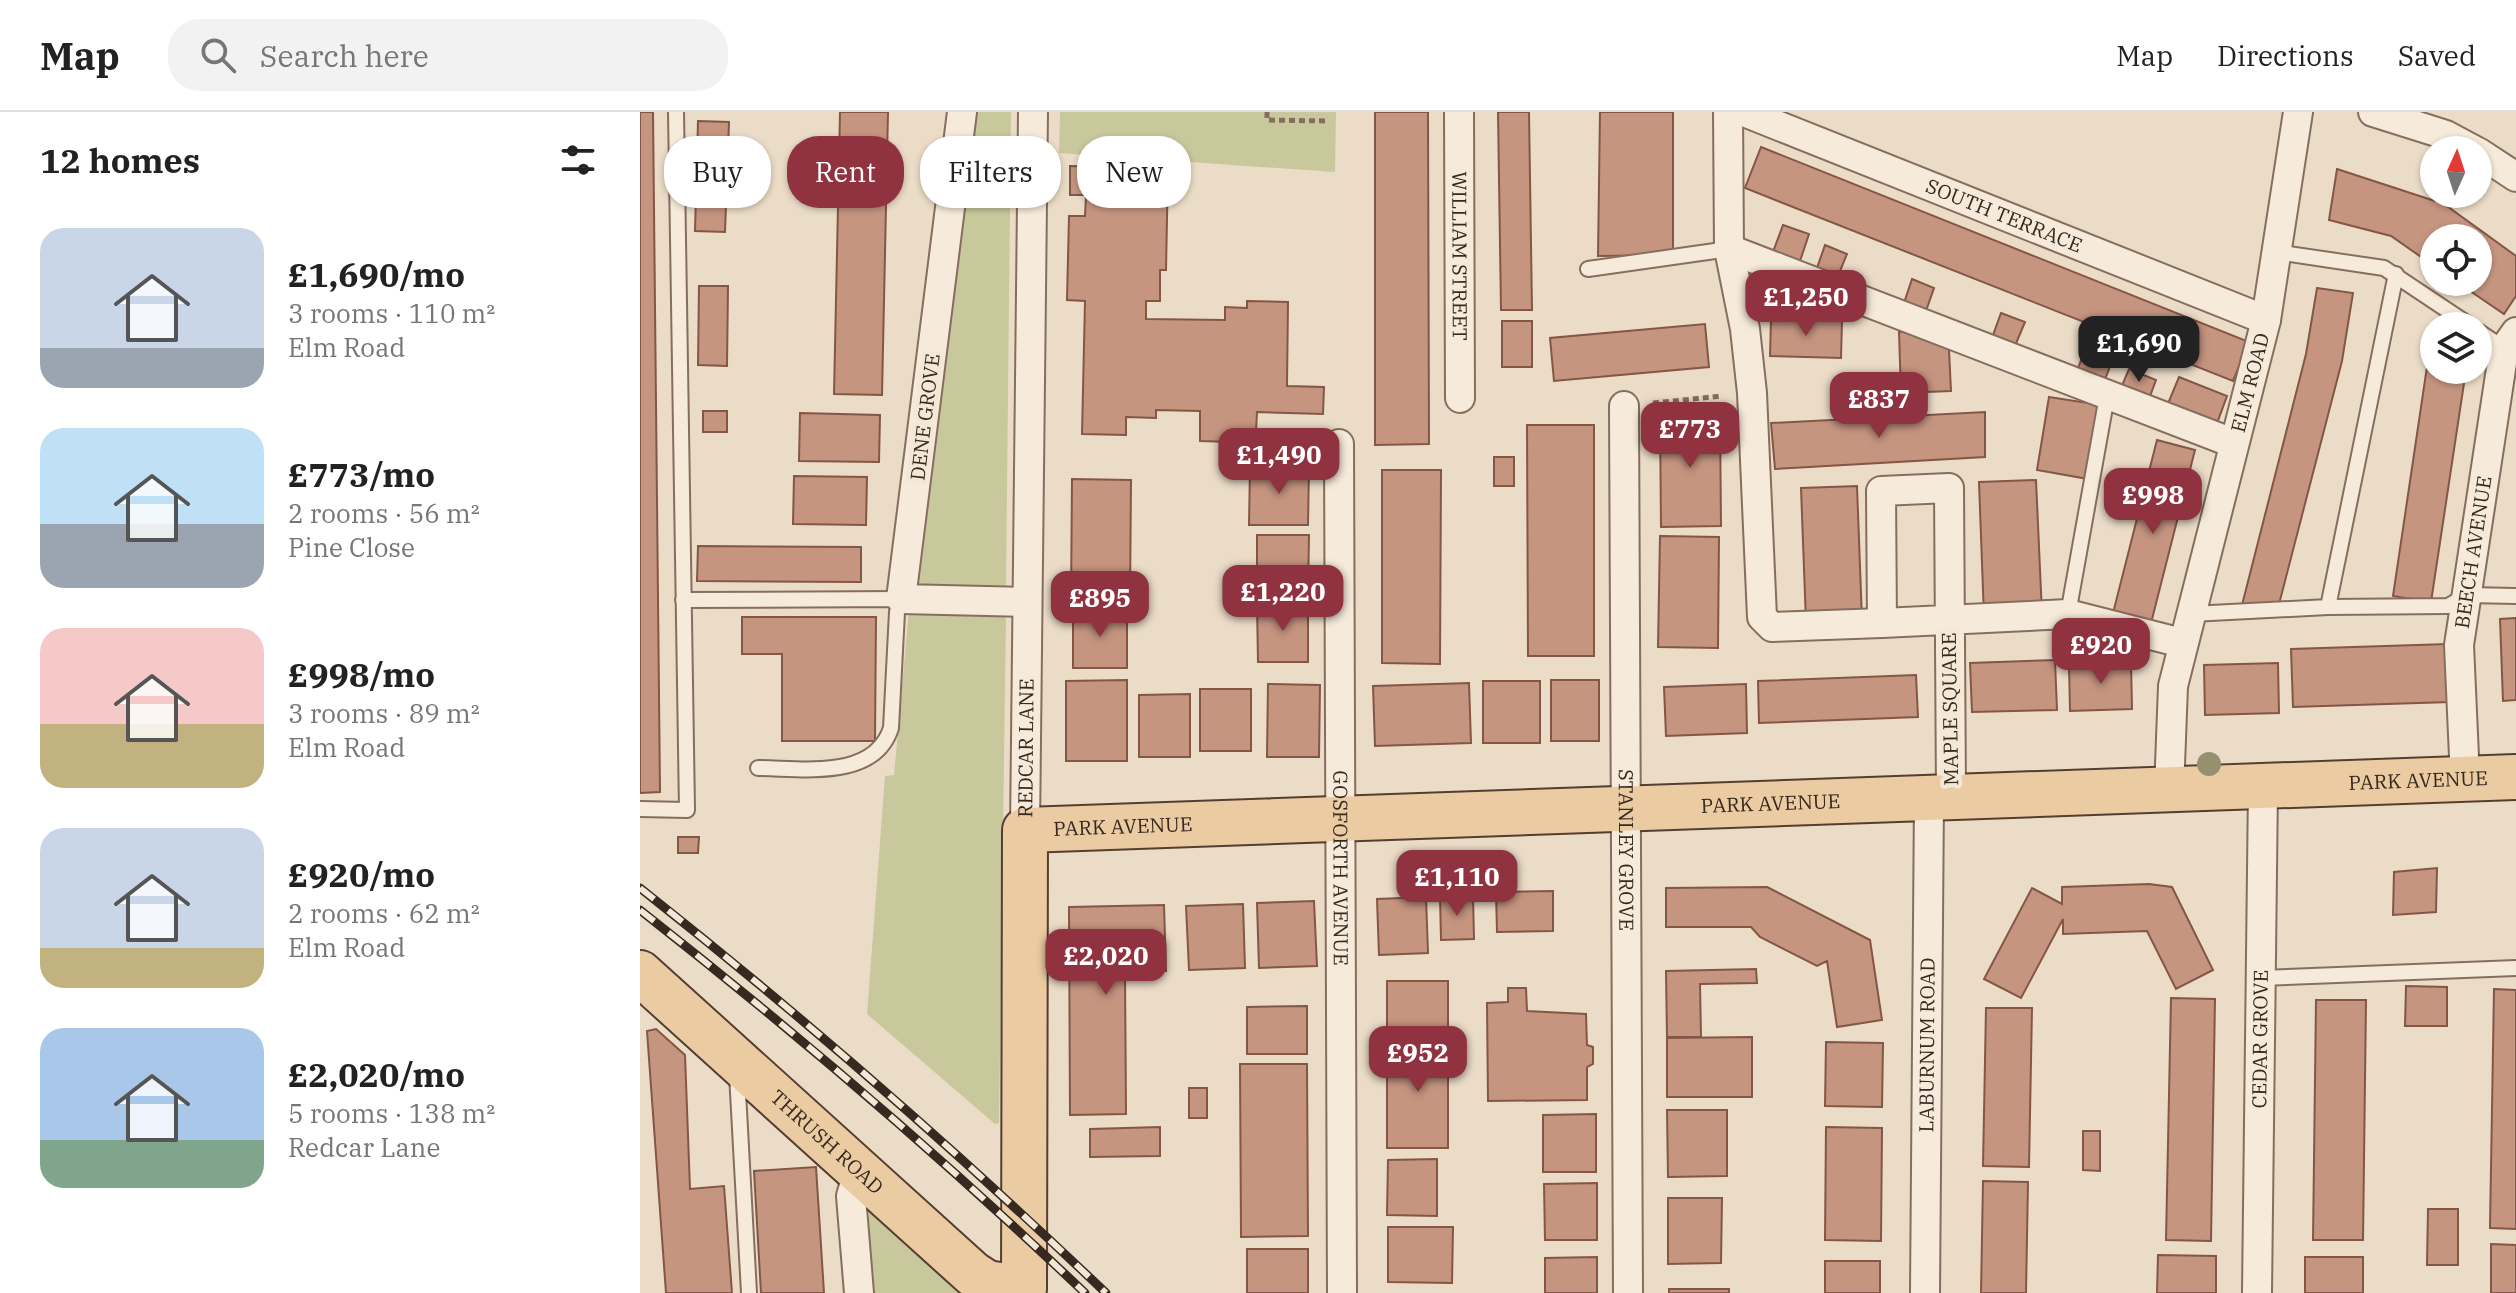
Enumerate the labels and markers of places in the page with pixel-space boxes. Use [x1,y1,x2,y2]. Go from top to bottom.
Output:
pin: £1,250 [1741,270,1871,338]
pin: £1,690 [2074,316,2204,384]
pin: £837 [1832,372,1926,440]
pin: £773 [1643,402,1737,470]
pin: £1,490 [1214,428,1344,496]
pin: £998 [2106,468,2200,536]
pin: £1,220 [1218,565,1348,633]
pin: £895 [1053,571,1147,639]
pin: £920 [2054,618,2148,686]
pin: £1,110 [1392,850,1522,918]
pin: £2,020 [1041,929,1171,997]
pin: £952 [1371,1026,1465,1094]

